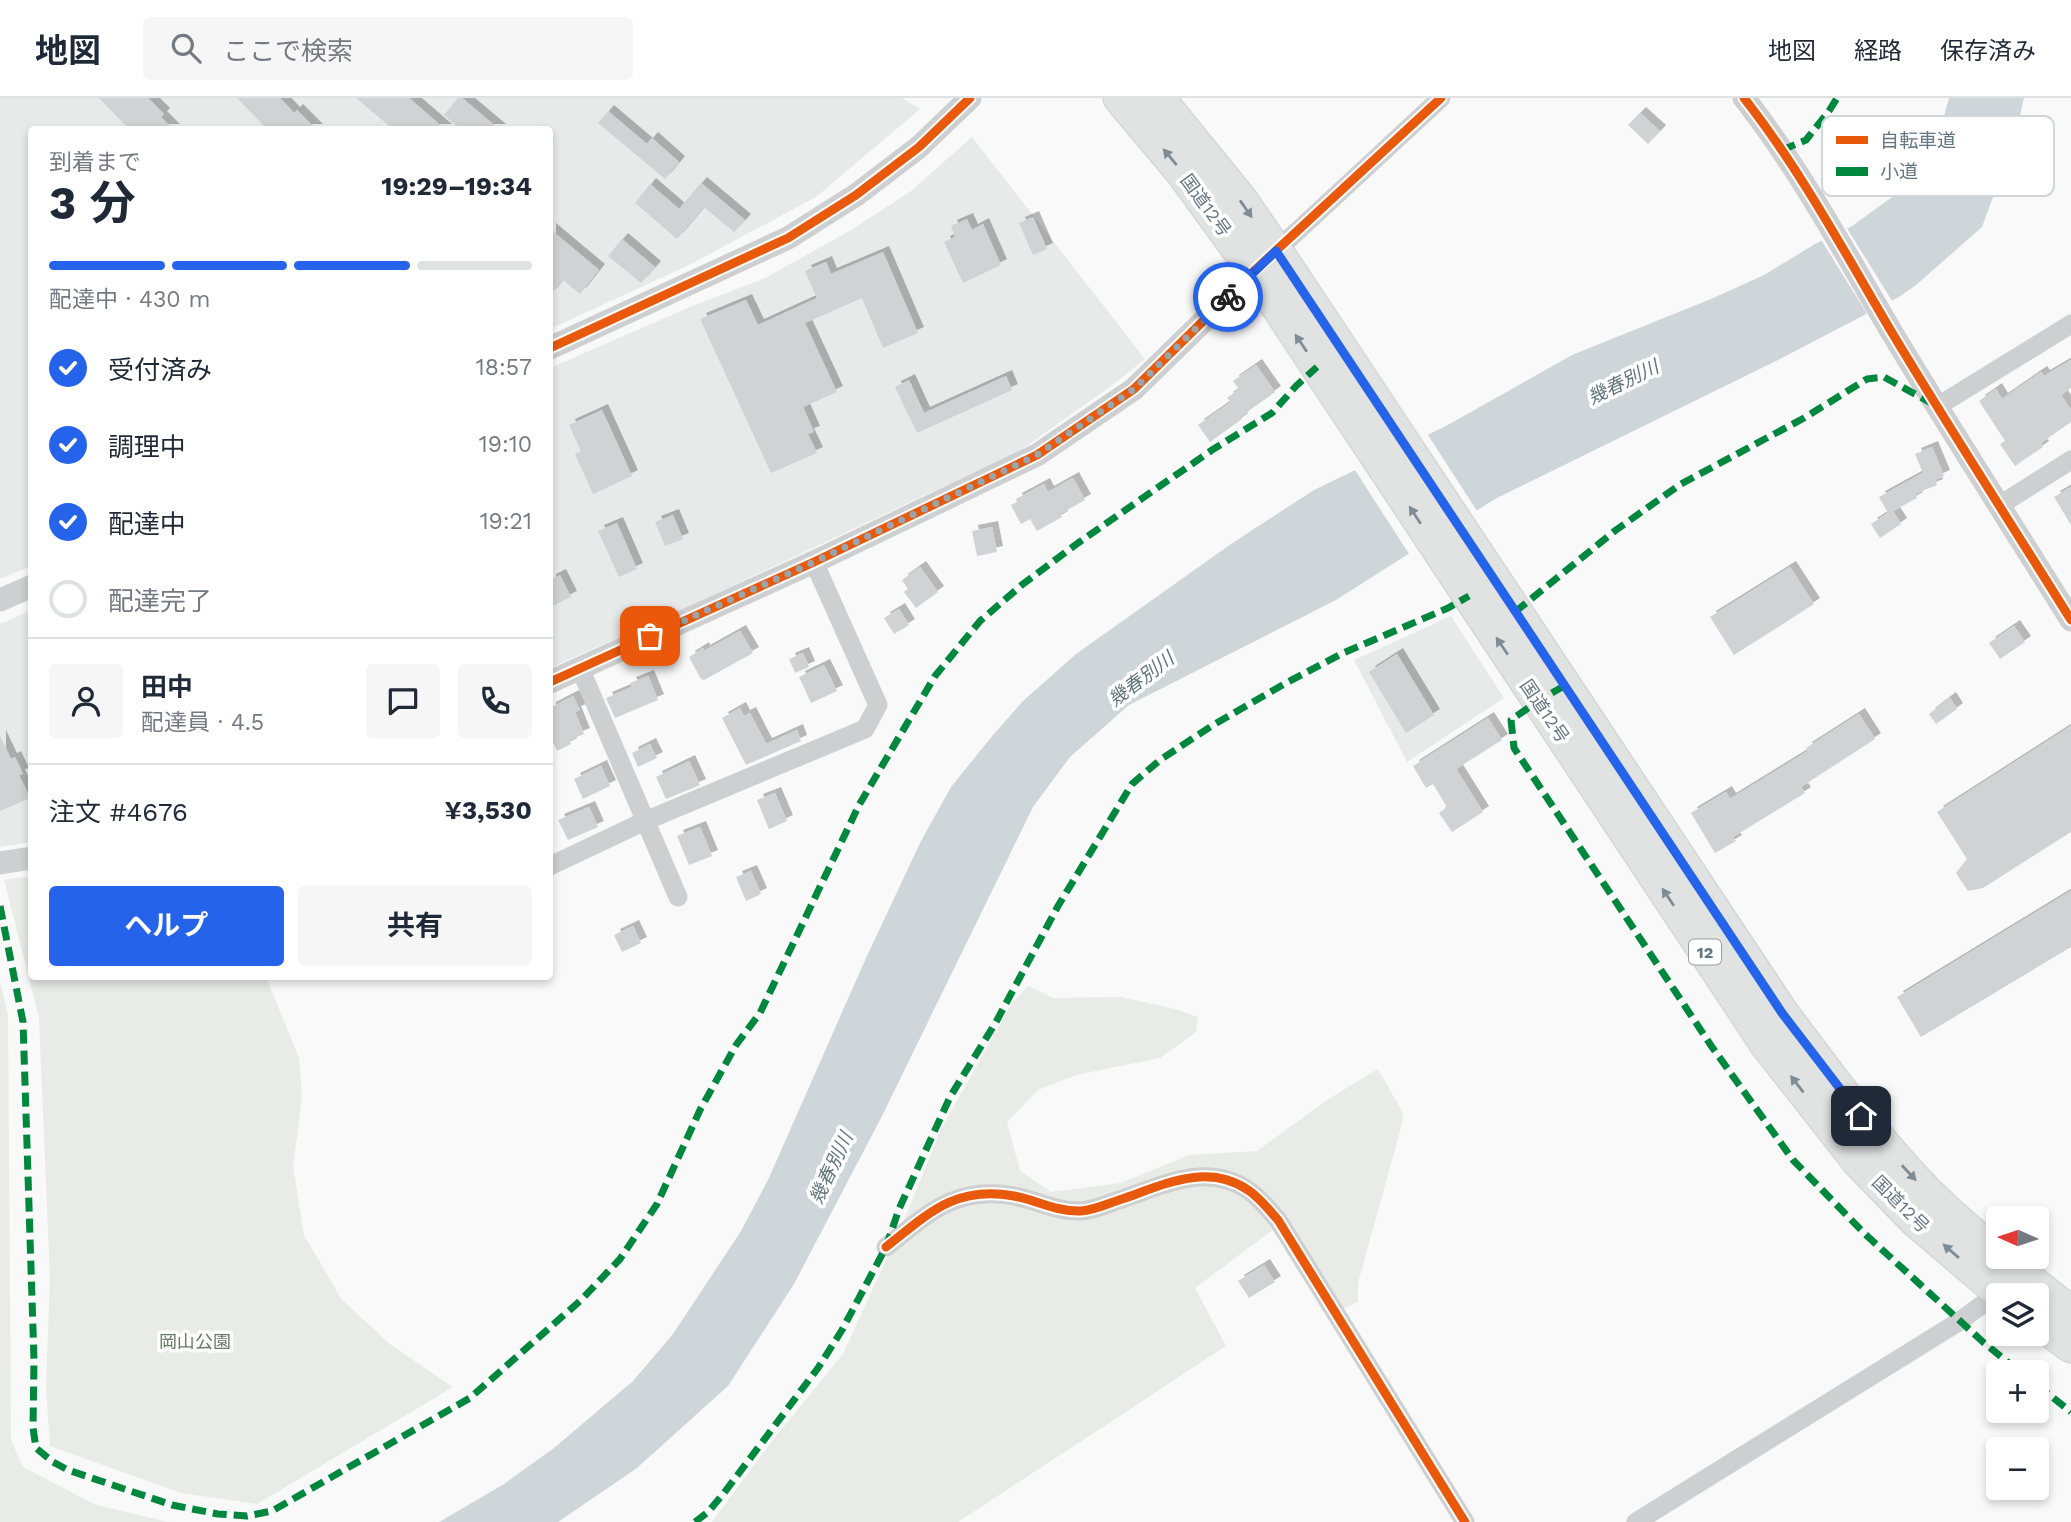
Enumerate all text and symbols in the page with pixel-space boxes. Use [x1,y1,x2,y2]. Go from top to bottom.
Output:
search box [143,17,633,80]
icon: search [167,29,205,67]
text: 地図 [35,31,101,70]
text: ここで検索 [223,36,353,66]
text: 地図 [1768,37,1816,65]
text: 経路 [1854,37,1902,65]
text: 保存済み [1940,37,2036,65]
legend [1822,116,2054,196]
text: 自転車道 [1880,129,1956,152]
text: 到着まで [49,149,141,176]
one-way arrow [1163,149,1178,166]
text: 小道 [1880,160,1918,183]
street label: 国道12号 [1176,170,1236,240]
text: 19:29–19:34 [381,171,532,201]
text: 3 分 [49,176,135,230]
one-way arrow [1239,200,1253,218]
courier [1193,262,1263,332]
icon: bike [1209,278,1247,316]
text: 配達中 · 430 m [49,286,210,313]
one-way arrow [1295,333,1308,353]
icon: check [49,349,87,387]
text: 18:57 [476,354,532,381]
water label: 幾春別川 [1584,354,1664,409]
text: 受付済み [108,355,212,385]
icon: check [49,426,87,464]
text: 19:10 [479,431,532,458]
text: 調理中 [108,432,186,462]
icon: check [49,503,87,541]
one-way arrow [1408,506,1422,524]
text: 19:21 [480,508,532,535]
text: 配達中 [108,509,186,539]
text: 配達完了 [108,586,212,616]
pin [620,606,680,666]
icon: bag [631,617,669,655]
one-way arrow [1495,636,1508,656]
water label: 幾春別川 [1104,646,1180,711]
button: person [49,664,123,738]
button: chat [366,664,440,738]
button: phone [458,664,532,738]
text: 田中 [141,672,193,702]
street label: 国道12号 [1516,675,1574,747]
text: 配達員 · 4.5 [141,709,264,736]
text: ¥3,530 [444,795,532,825]
text: 注文 #4676 [49,797,188,827]
button: ヘルプ [49,886,284,966]
button: 共有 [298,886,532,966]
one-way arrow [1661,888,1675,906]
road number: 12 [1689,940,1721,964]
one-way arrow [1789,1076,1804,1094]
pin [1831,1086,1891,1146]
icon: home [1842,1097,1880,1135]
water label: 幾春別川 [805,1127,858,1207]
one-way arrow [1901,1164,1917,1181]
street label: 国道12号 [1868,1171,1934,1237]
north arrow [1986,1206,2049,1269]
map controls [1986,1206,2049,1500]
one-way arrow [1942,1243,1960,1259]
button: layers [1986,1283,2049,1346]
park label: 岡山公園 [159,1331,231,1352]
button: + [1986,1360,2049,1423]
button: − [1986,1437,2049,1500]

